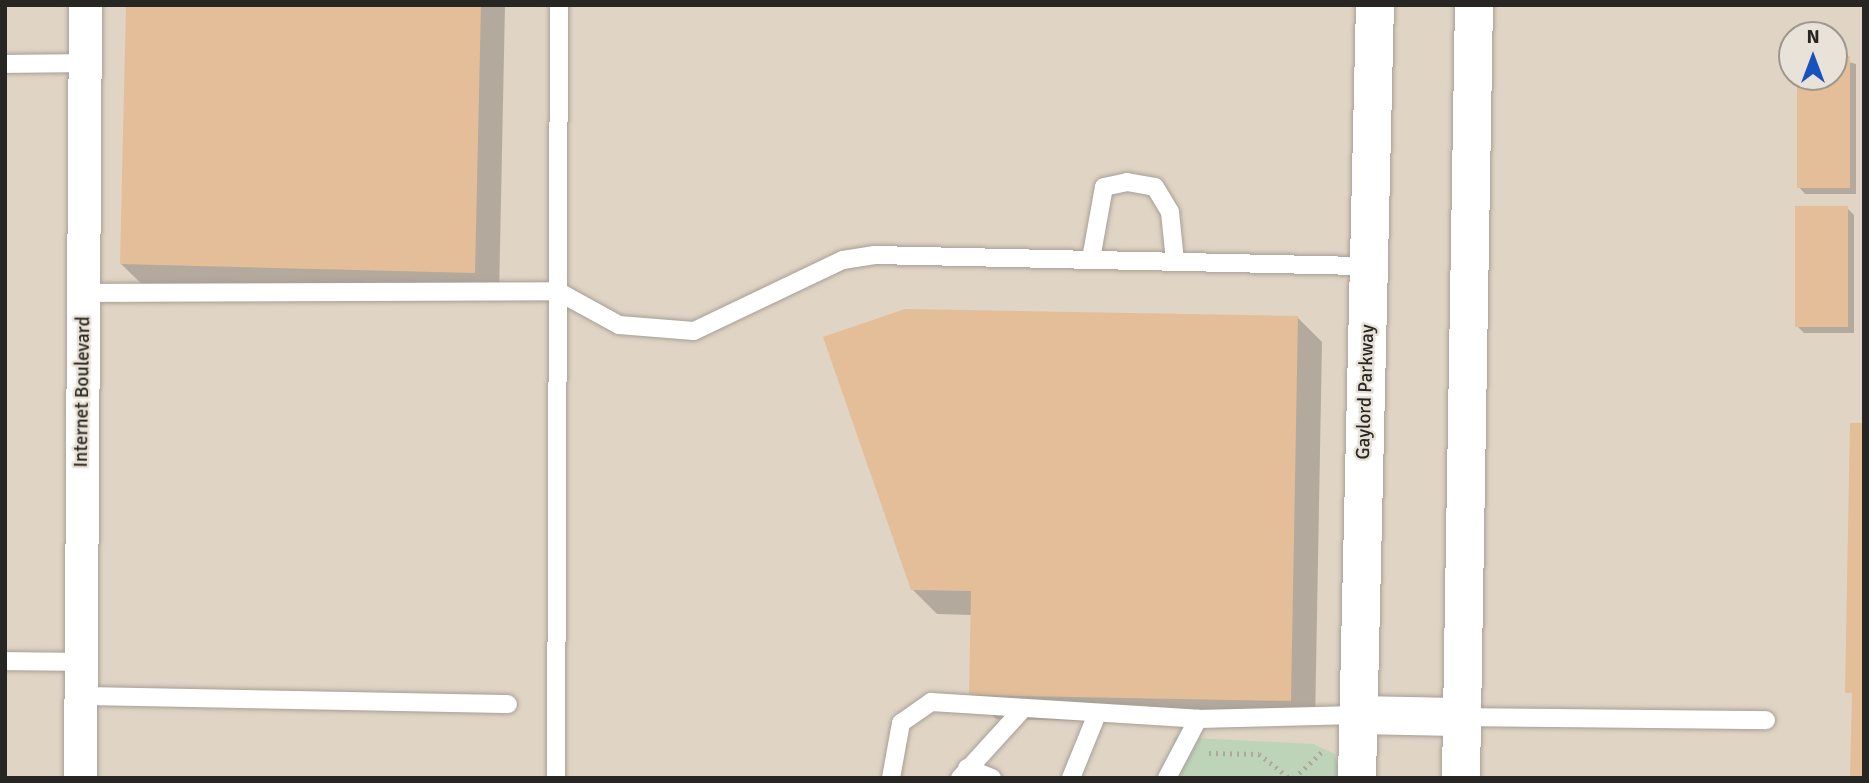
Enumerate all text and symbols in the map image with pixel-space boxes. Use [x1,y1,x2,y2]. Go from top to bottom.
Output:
north arrow [1778,21,1848,91]
text: N [1806,25,1820,49]
street label: Internet Boulevard [70,316,96,468]
street label: Gaylord Parkway [1352,324,1380,460]

